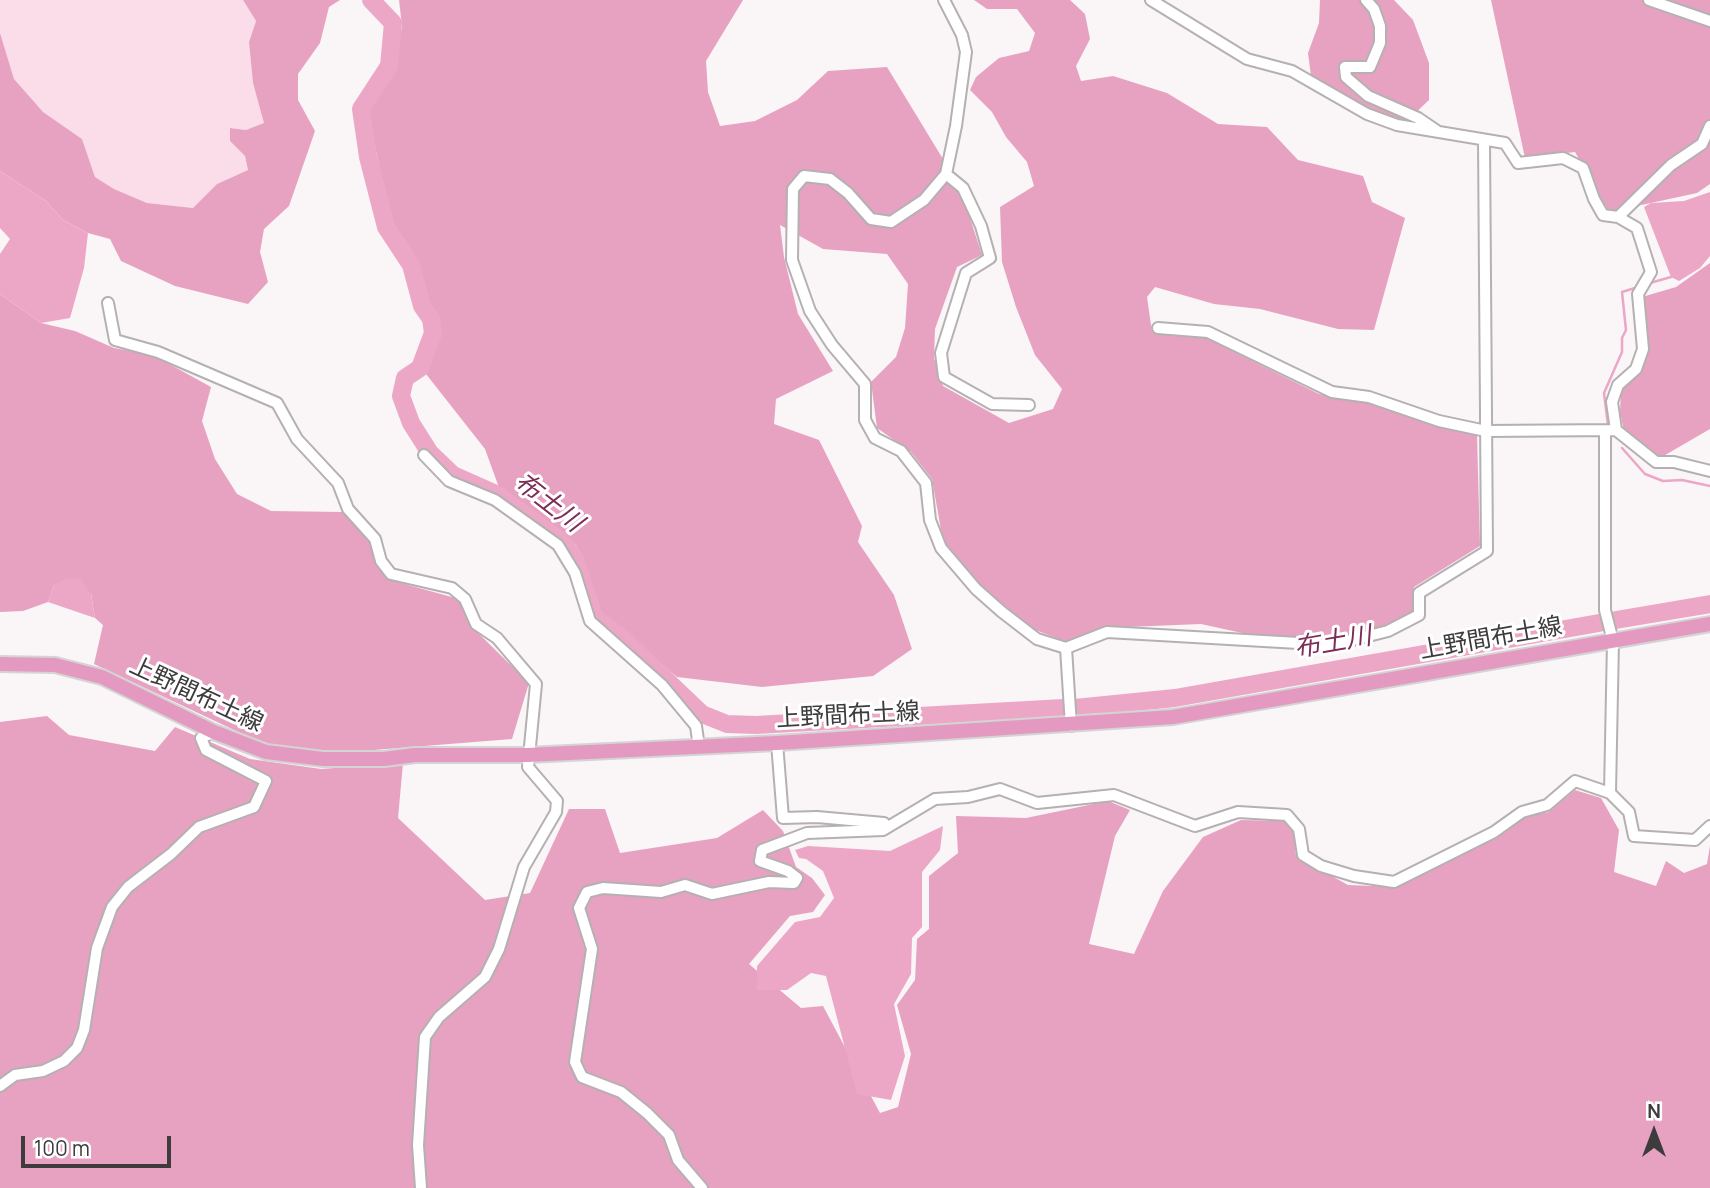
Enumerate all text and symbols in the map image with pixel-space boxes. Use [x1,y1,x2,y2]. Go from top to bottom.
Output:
water label: 布土川 [508,467,588,539]
street label: 上野間布土線 [1418,612,1564,666]
water label: 布土川 [1292,621,1374,665]
street label: 上野間布土線 [125,652,267,738]
street label: 上野間布土線 [775,698,921,734]
north arrow [1619,1097,1689,1167]
text: N [1647,1098,1661,1124]
scale bar [24,1122,175,1166]
text: 100 m [34,1134,90,1162]

